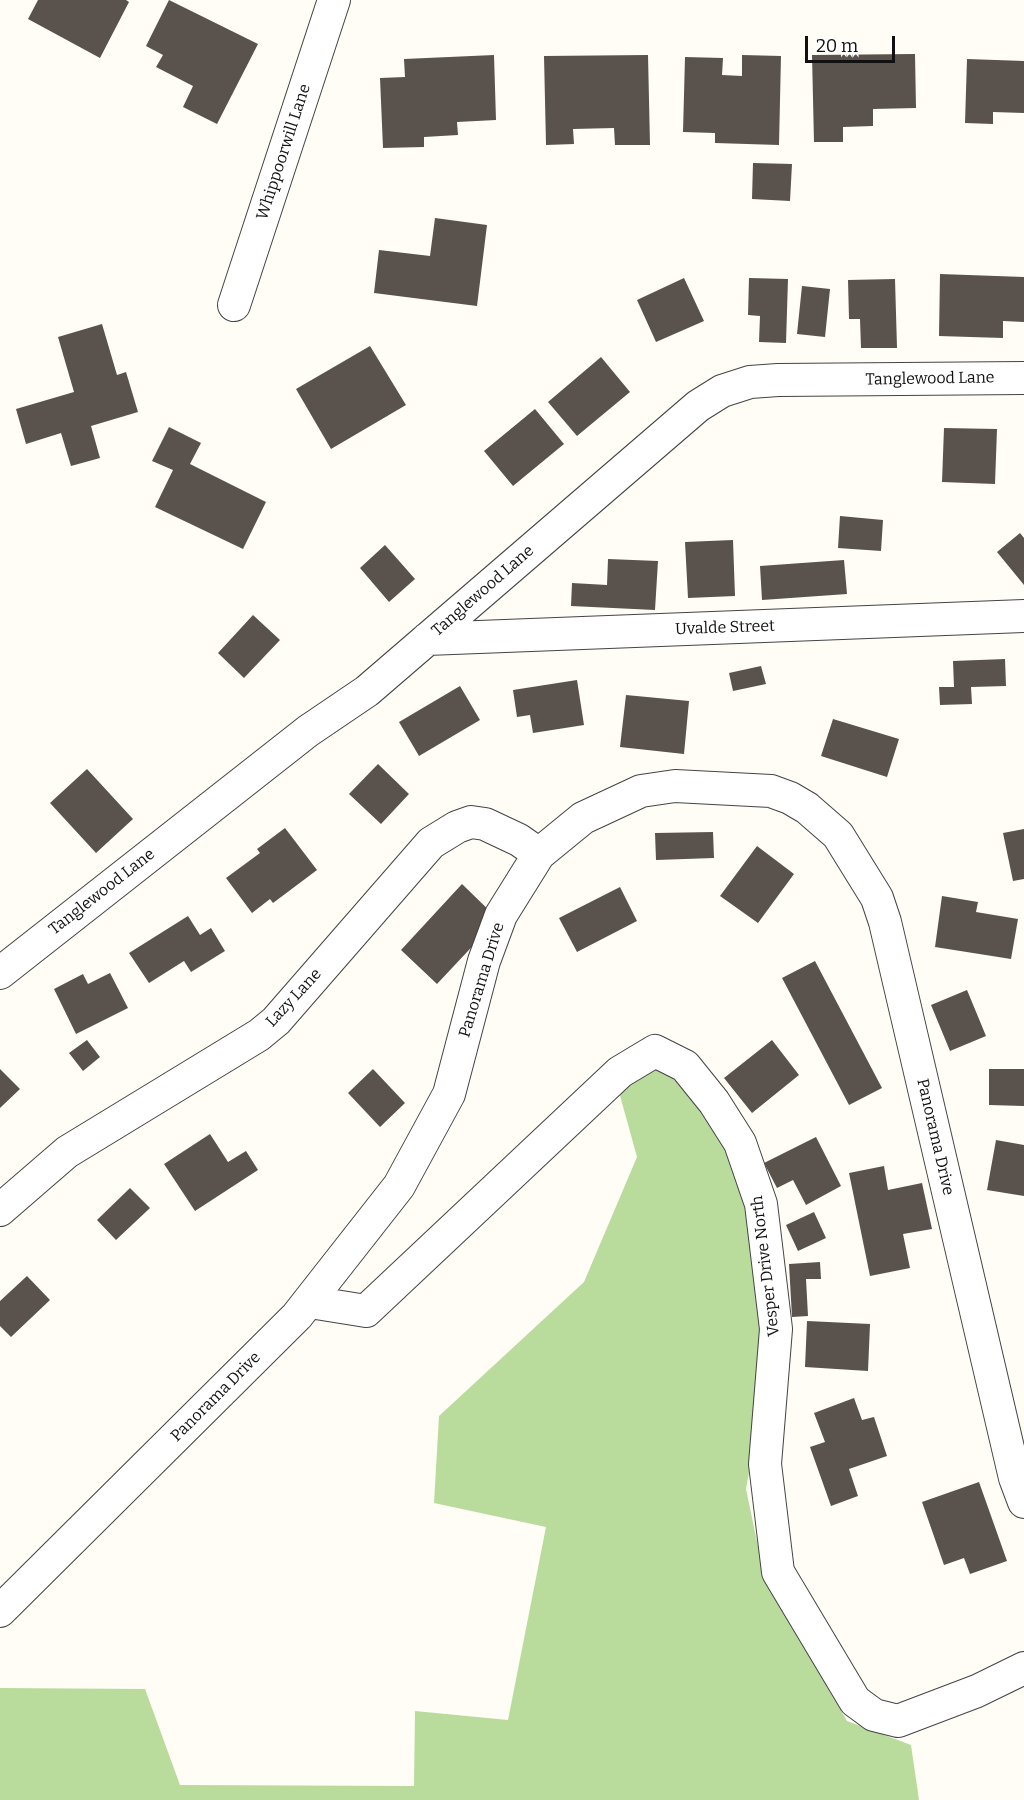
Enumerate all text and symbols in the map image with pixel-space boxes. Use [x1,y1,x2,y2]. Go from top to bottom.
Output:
scale bar [808,24,898,62]
text: 20 m [816,35,858,57]
street label: Whippoorwill Lane [253,82,315,222]
street label: Tanglewood Lane [865,368,995,390]
street label: Tanglewood Lane [428,541,538,641]
street label: Uvalde Street [675,617,775,639]
street label: Tanglewood Lane [45,845,159,939]
street label: Panorama Drive [455,920,509,1040]
street label: Lazy Lane [262,965,326,1031]
street label: Panorama Drive [912,1077,958,1197]
street label: Vesper Drive North [748,1194,784,1338]
street label: Panorama Drive [167,1348,265,1446]

